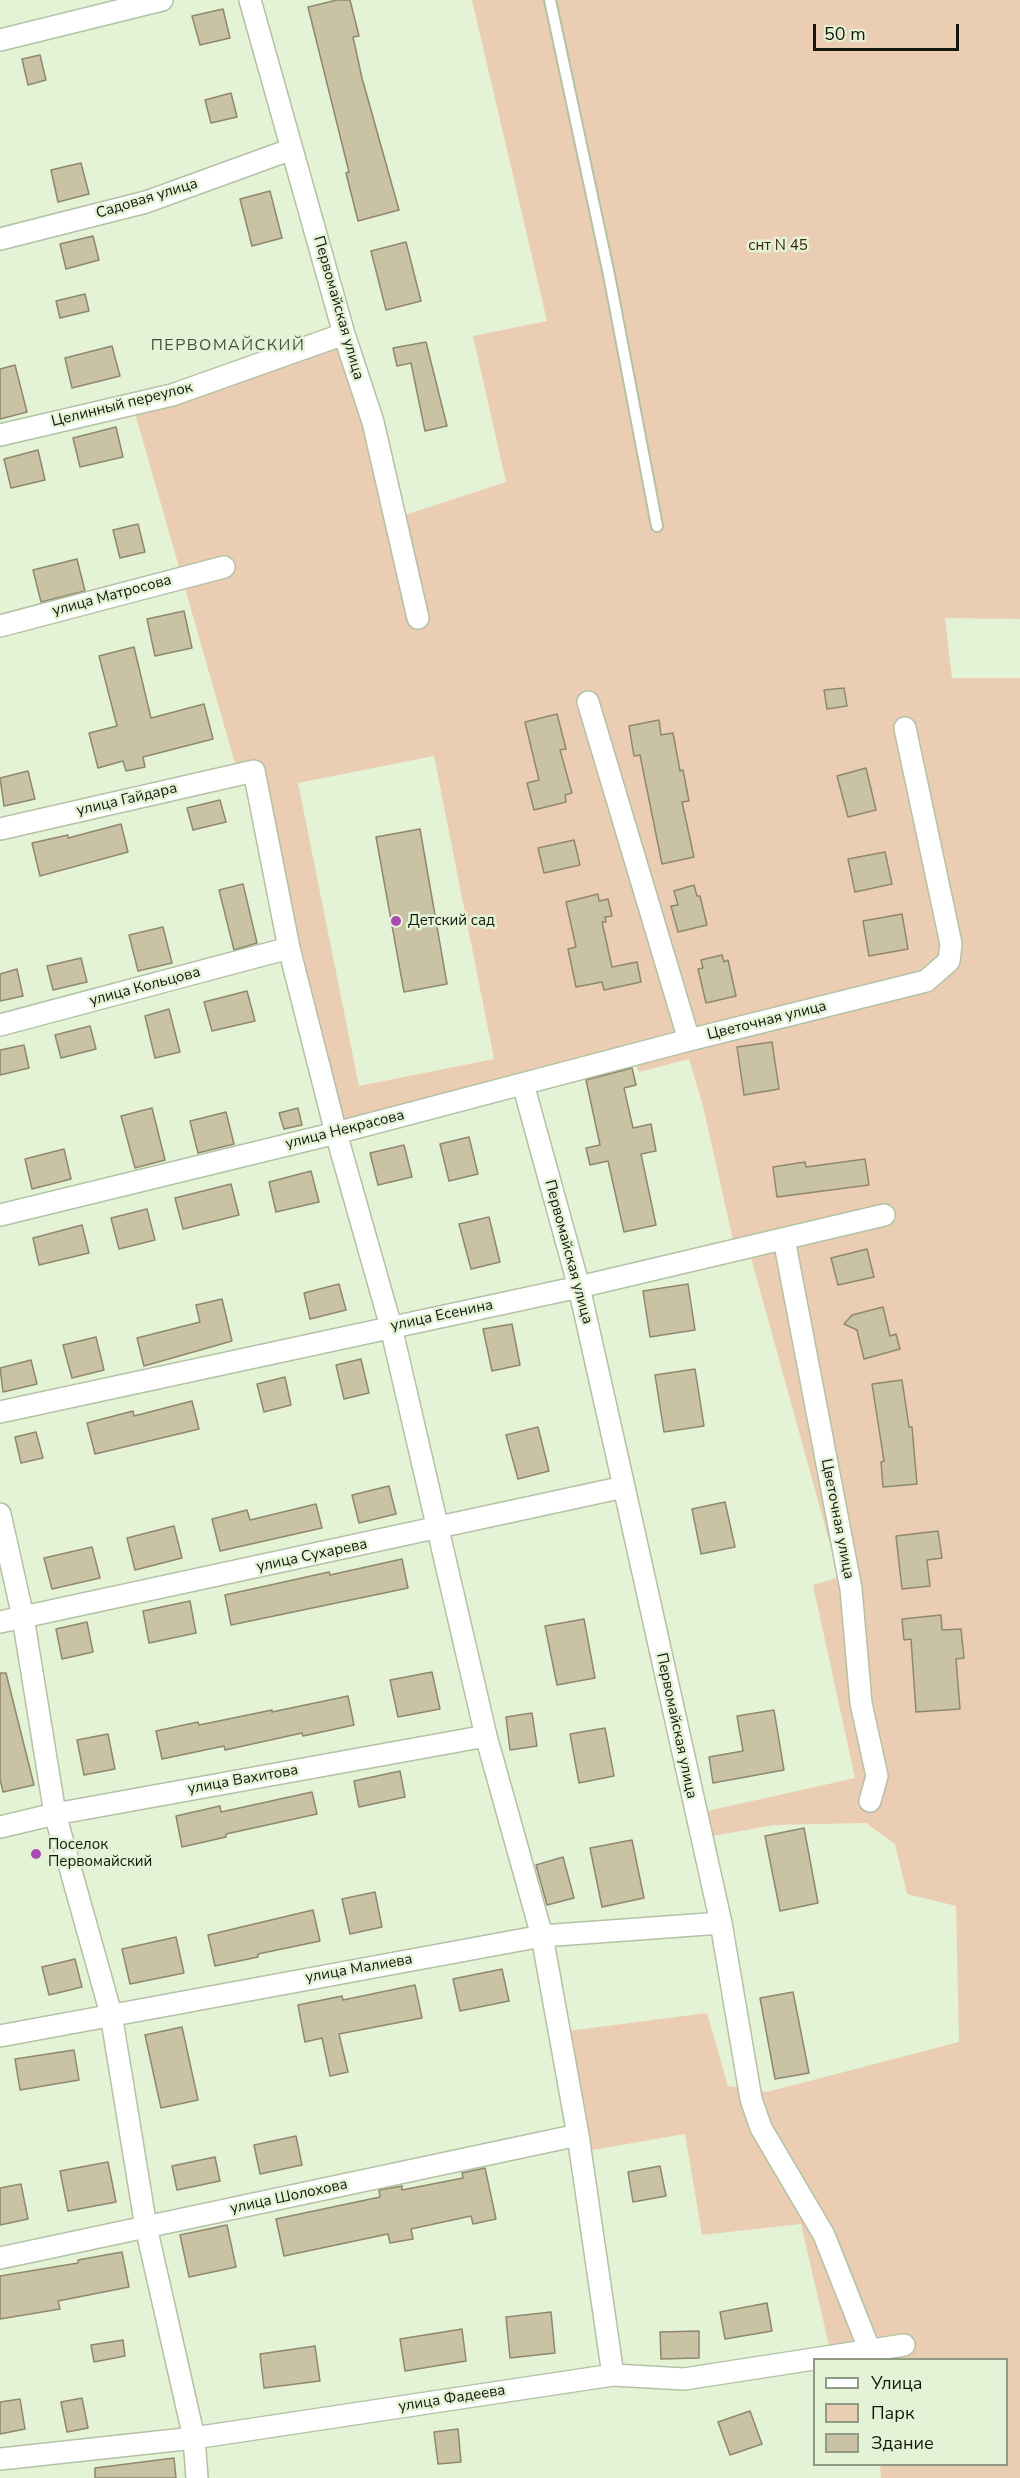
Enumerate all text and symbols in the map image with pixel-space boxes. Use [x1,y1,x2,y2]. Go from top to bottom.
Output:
scale bar [816,12,962,50]
text: 50 m [824,22,866,46]
street label: Садовая улица [94,175,200,223]
street label: Первомайская улица [309,234,367,382]
park label: снт N 45 [748,237,808,255]
district label: ПЕРВОМАЙСКИЙ [151,336,305,356]
street label: Целинный переулок [50,379,194,431]
street label: улица Матросова [50,571,174,621]
street label: улица Гайдара [75,780,179,820]
place label: Детский сад [408,912,495,930]
marker: Детский сад [389,914,403,928]
street label: улица Кольцова [88,964,202,1010]
street label: Цветочная улица [706,997,828,1045]
street label: улица Некрасова [284,1107,406,1153]
street label: Первомайская улица [540,1178,596,1326]
street label: улица Есенина [389,1296,495,1336]
street label: Цветочная улица [817,1457,857,1581]
street label: улица Сухарева [255,1535,369,1577]
street label: Первомайская улица [652,1651,700,1801]
street label: улица Вахитова [186,1761,300,1799]
place label: Поселок Первомайский [48,1836,152,1871]
marker: Поселок Первомайский [29,1847,43,1861]
street label: улица Малиева [304,1951,414,1987]
street label: улица Шолохова [229,2176,349,2218]
legend [813,2358,1008,2466]
text: Улица [871,2371,922,2395]
street label: улица Фадеева [397,2382,507,2416]
text: Парк [871,2401,914,2425]
text: Здание [871,2431,934,2455]

